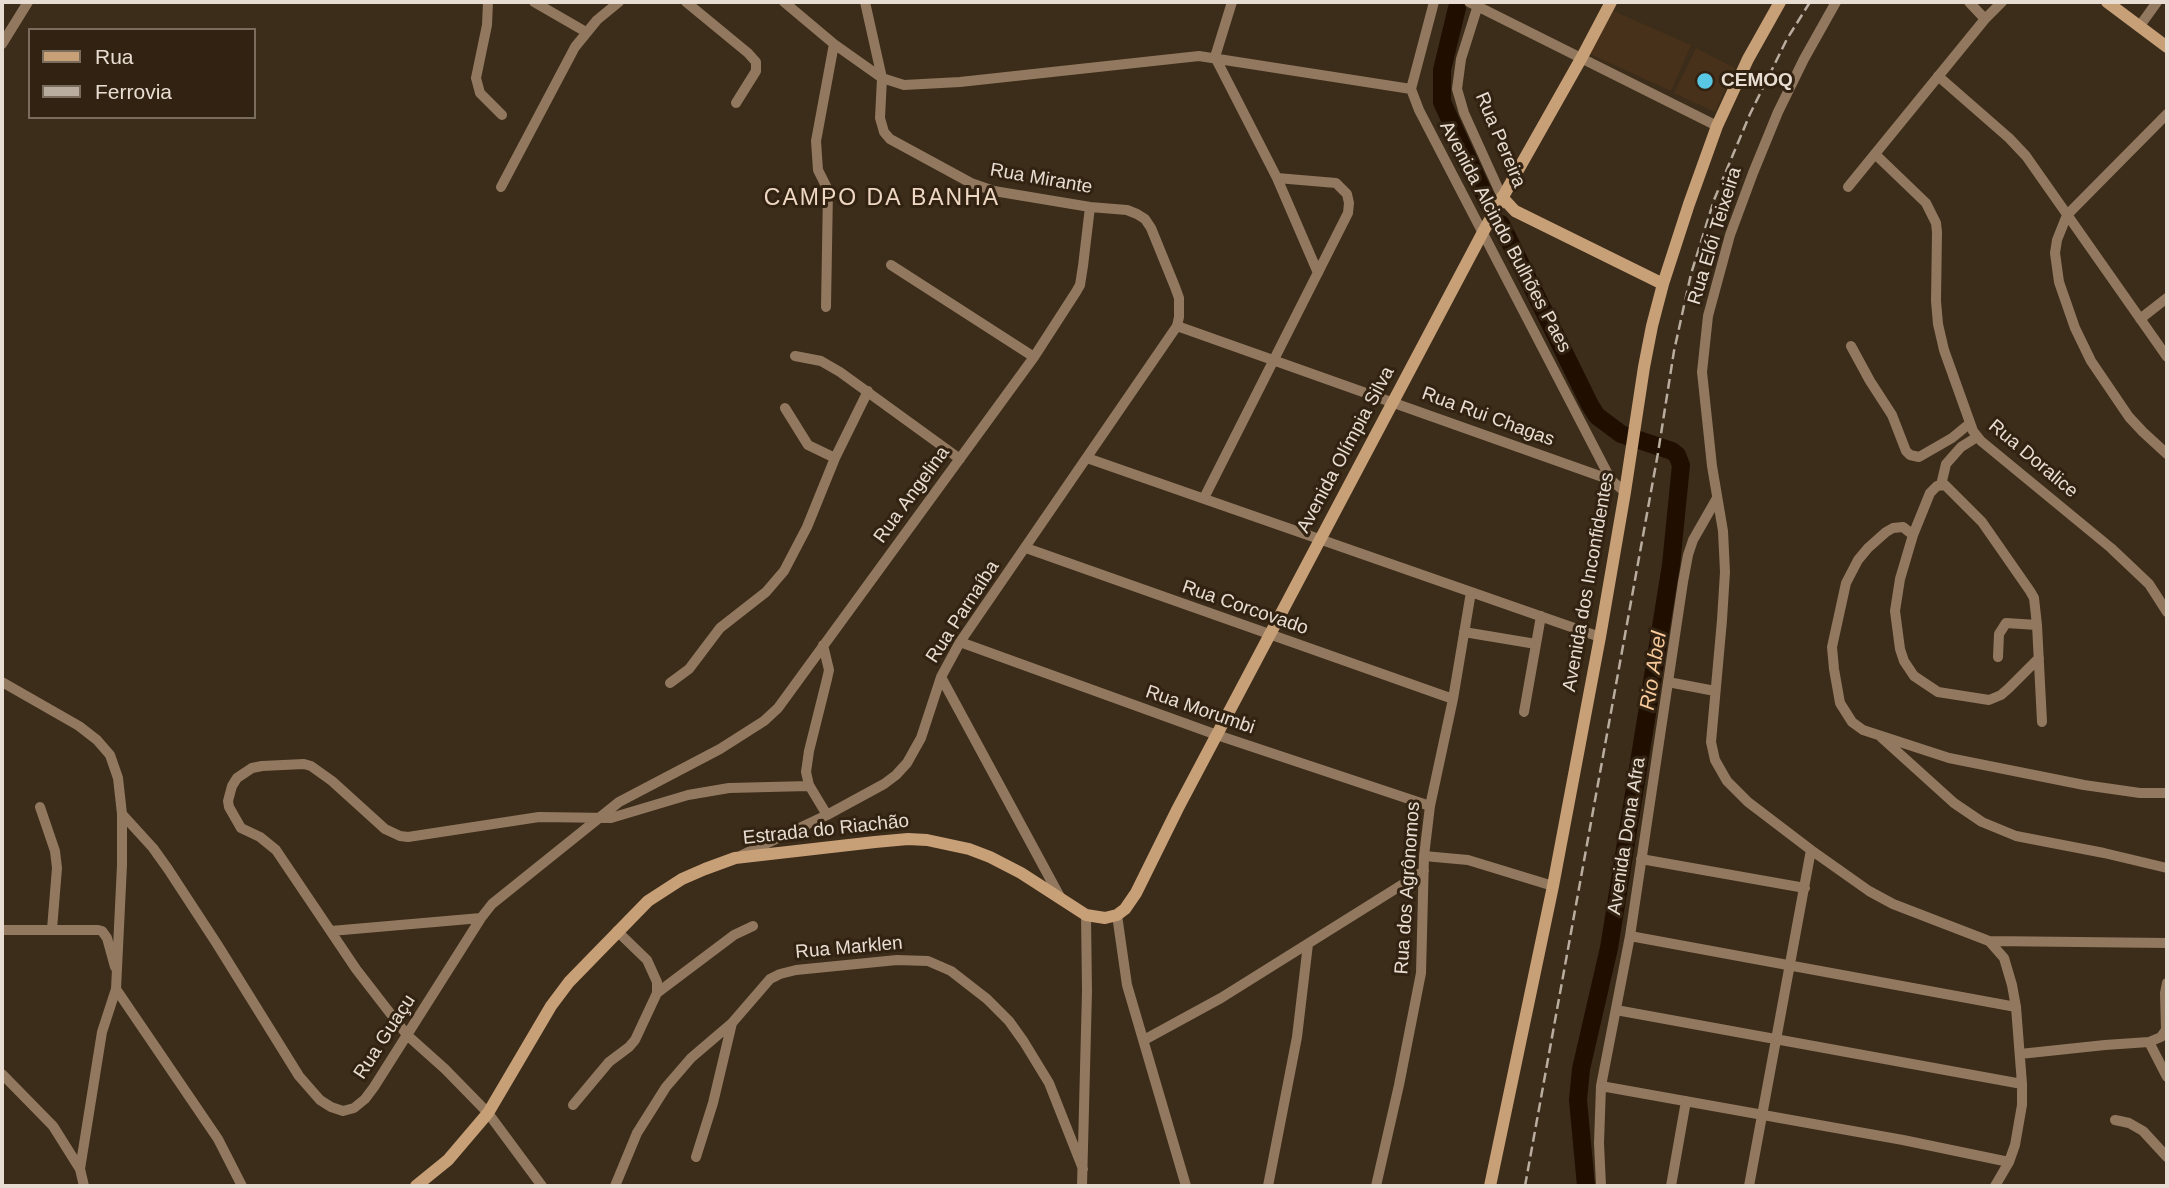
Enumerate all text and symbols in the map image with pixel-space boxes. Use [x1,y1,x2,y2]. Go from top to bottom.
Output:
legend [28,28,256,119]
text: Rua [95,45,134,68]
place label: CEMOQ [1721,70,1793,92]
marker: CEMOQ [1695,71,1715,91]
text: Ferrovia [95,80,172,103]
street label: Rua Pereira [1470,89,1530,191]
street label: Avenida Alcindo Bulhões Paes [1434,118,1576,356]
street label: Rua Mirante [988,159,1094,199]
street label: Rua Elói Teixeira [1683,164,1747,308]
district label: CAMPO DA BANHA [766,185,998,213]
street label: Avenida Olímpia Silva [1292,363,1400,537]
street label: Rua Rui Chagas [1419,382,1557,452]
street label: Rua Doralice [1984,415,2082,503]
street label: Rua Angelina [869,442,955,548]
street label: Avenida dos Inconfidentes [1558,470,1620,694]
street label: Rua Parnaíba [922,557,1004,667]
street label: Rua Corcovado [1179,576,1311,640]
water label: Rio Abel [1635,630,1673,712]
street label: Rua Morumbi [1142,681,1258,739]
street label: Avenida Dona Afra [1603,756,1651,916]
street label: Rua dos Agrônomos [1391,801,1425,975]
street label: Estrada do Riachão [742,810,910,850]
street label: Rua Marklen [794,932,904,964]
street label: Rua Guaçu [349,990,421,1084]

